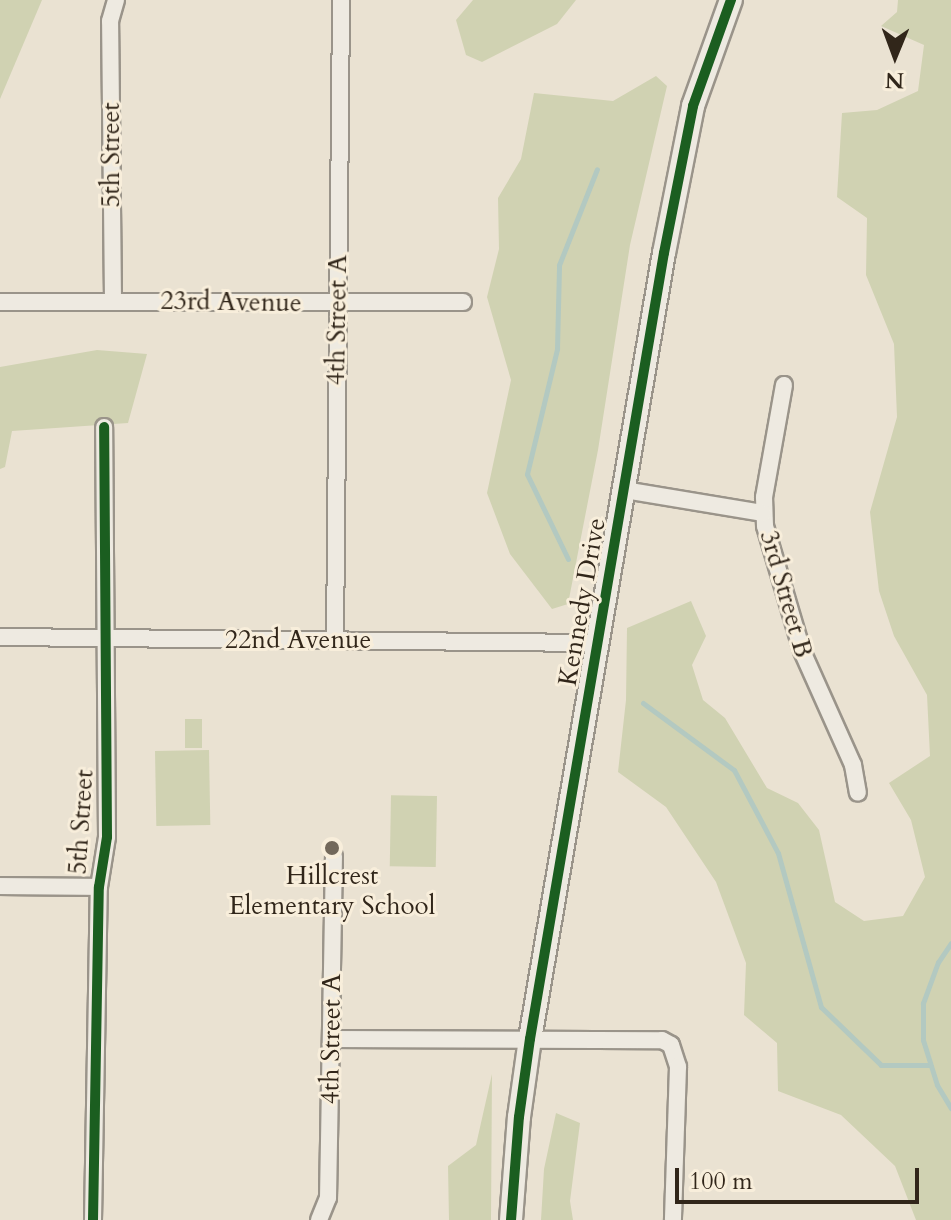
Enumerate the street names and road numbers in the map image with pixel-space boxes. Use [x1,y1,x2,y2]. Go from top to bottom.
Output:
street label: 5th Street [95,102,127,208]
street label: 4th Street A [320,254,354,386]
street label: 23rd Avenue [160,285,302,319]
street label: Kennedy Drive [552,516,612,688]
street label: 3rd Street B [753,527,819,661]
street label: 22nd Avenue [225,624,371,656]
street label: 5th Street [62,768,100,876]
street label: 4th Street A [314,973,348,1105]

